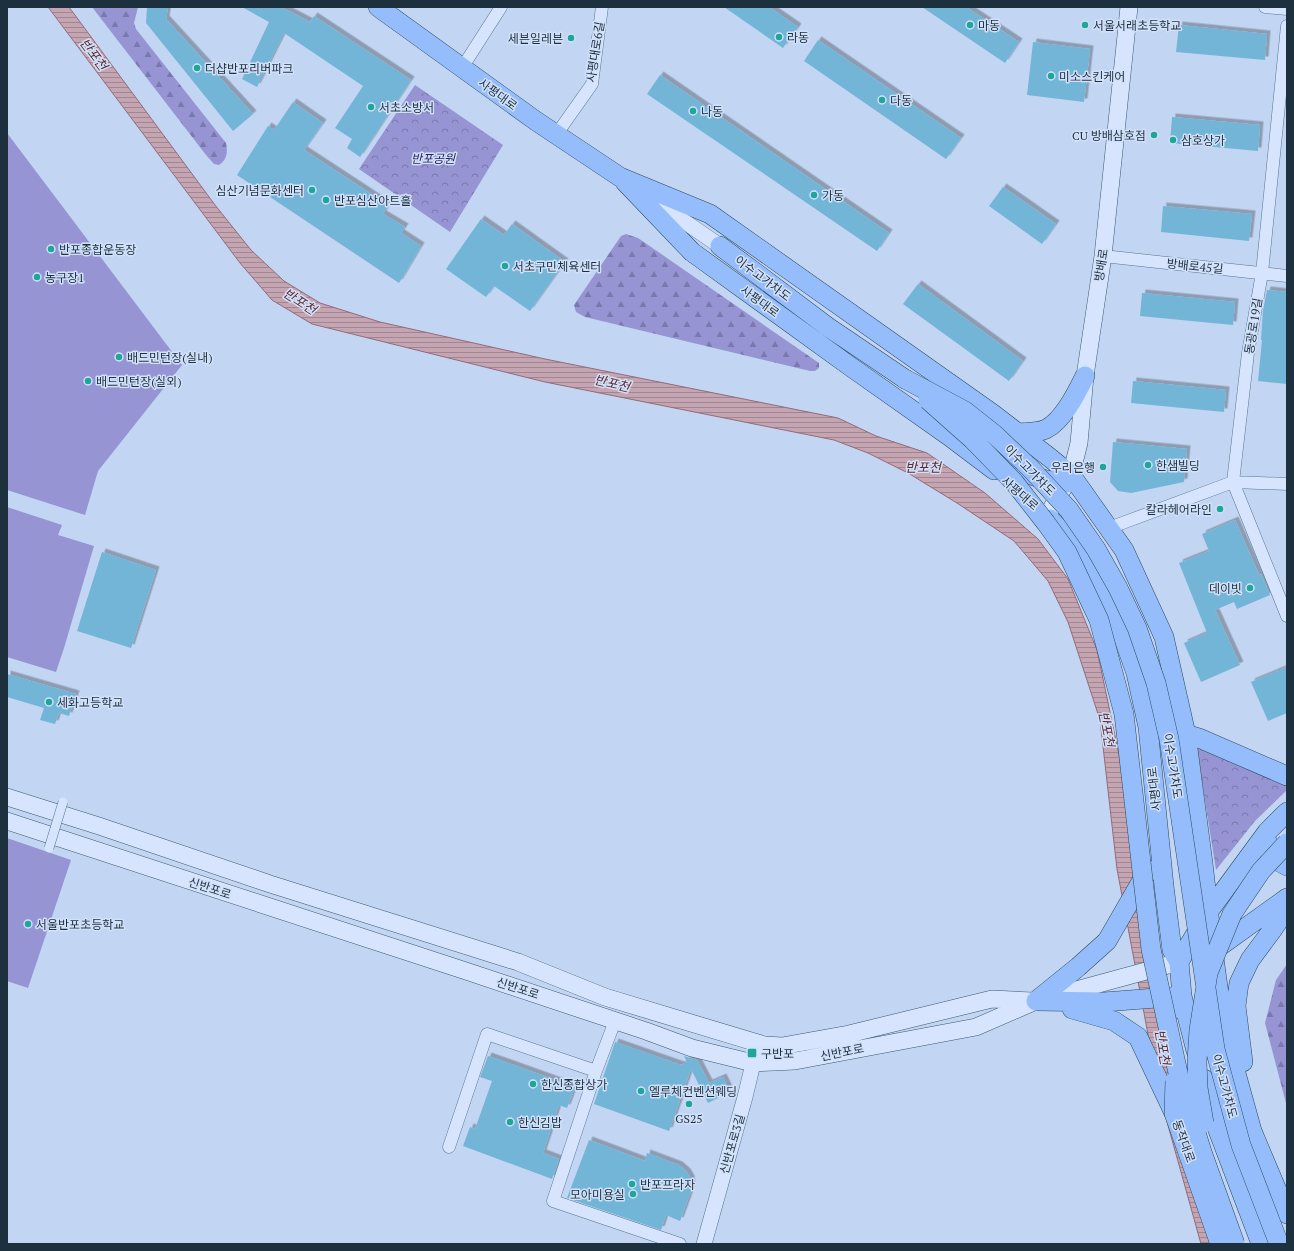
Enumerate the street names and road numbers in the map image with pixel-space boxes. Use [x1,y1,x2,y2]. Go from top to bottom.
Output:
street label: 사평대로6길 [583,20,607,84]
street label: 사평대로 [476,75,520,113]
street label: 방배로 [1091,247,1111,283]
street label: 이수고가차도 [732,252,794,304]
street label: 방배로45길 [1166,256,1224,276]
street label: 사평대로 [738,282,782,320]
street label: 동광로19길 [1241,297,1265,355]
street label: 이수고가차도 [1001,441,1059,499]
street label: 사평대로 [998,473,1042,513]
street label: 이수고가차도 [1160,732,1186,800]
street label: 사평대로 [1144,766,1164,812]
street label: 신반포로 [187,874,233,902]
street label: 신반포로 [495,974,541,1002]
street label: 신반포로 [819,1040,865,1064]
street label: 이수고가차도 [1209,1052,1241,1120]
street label: 신반포로3길 [716,1112,748,1176]
street label: 동작대로 [1169,1118,1199,1164]

